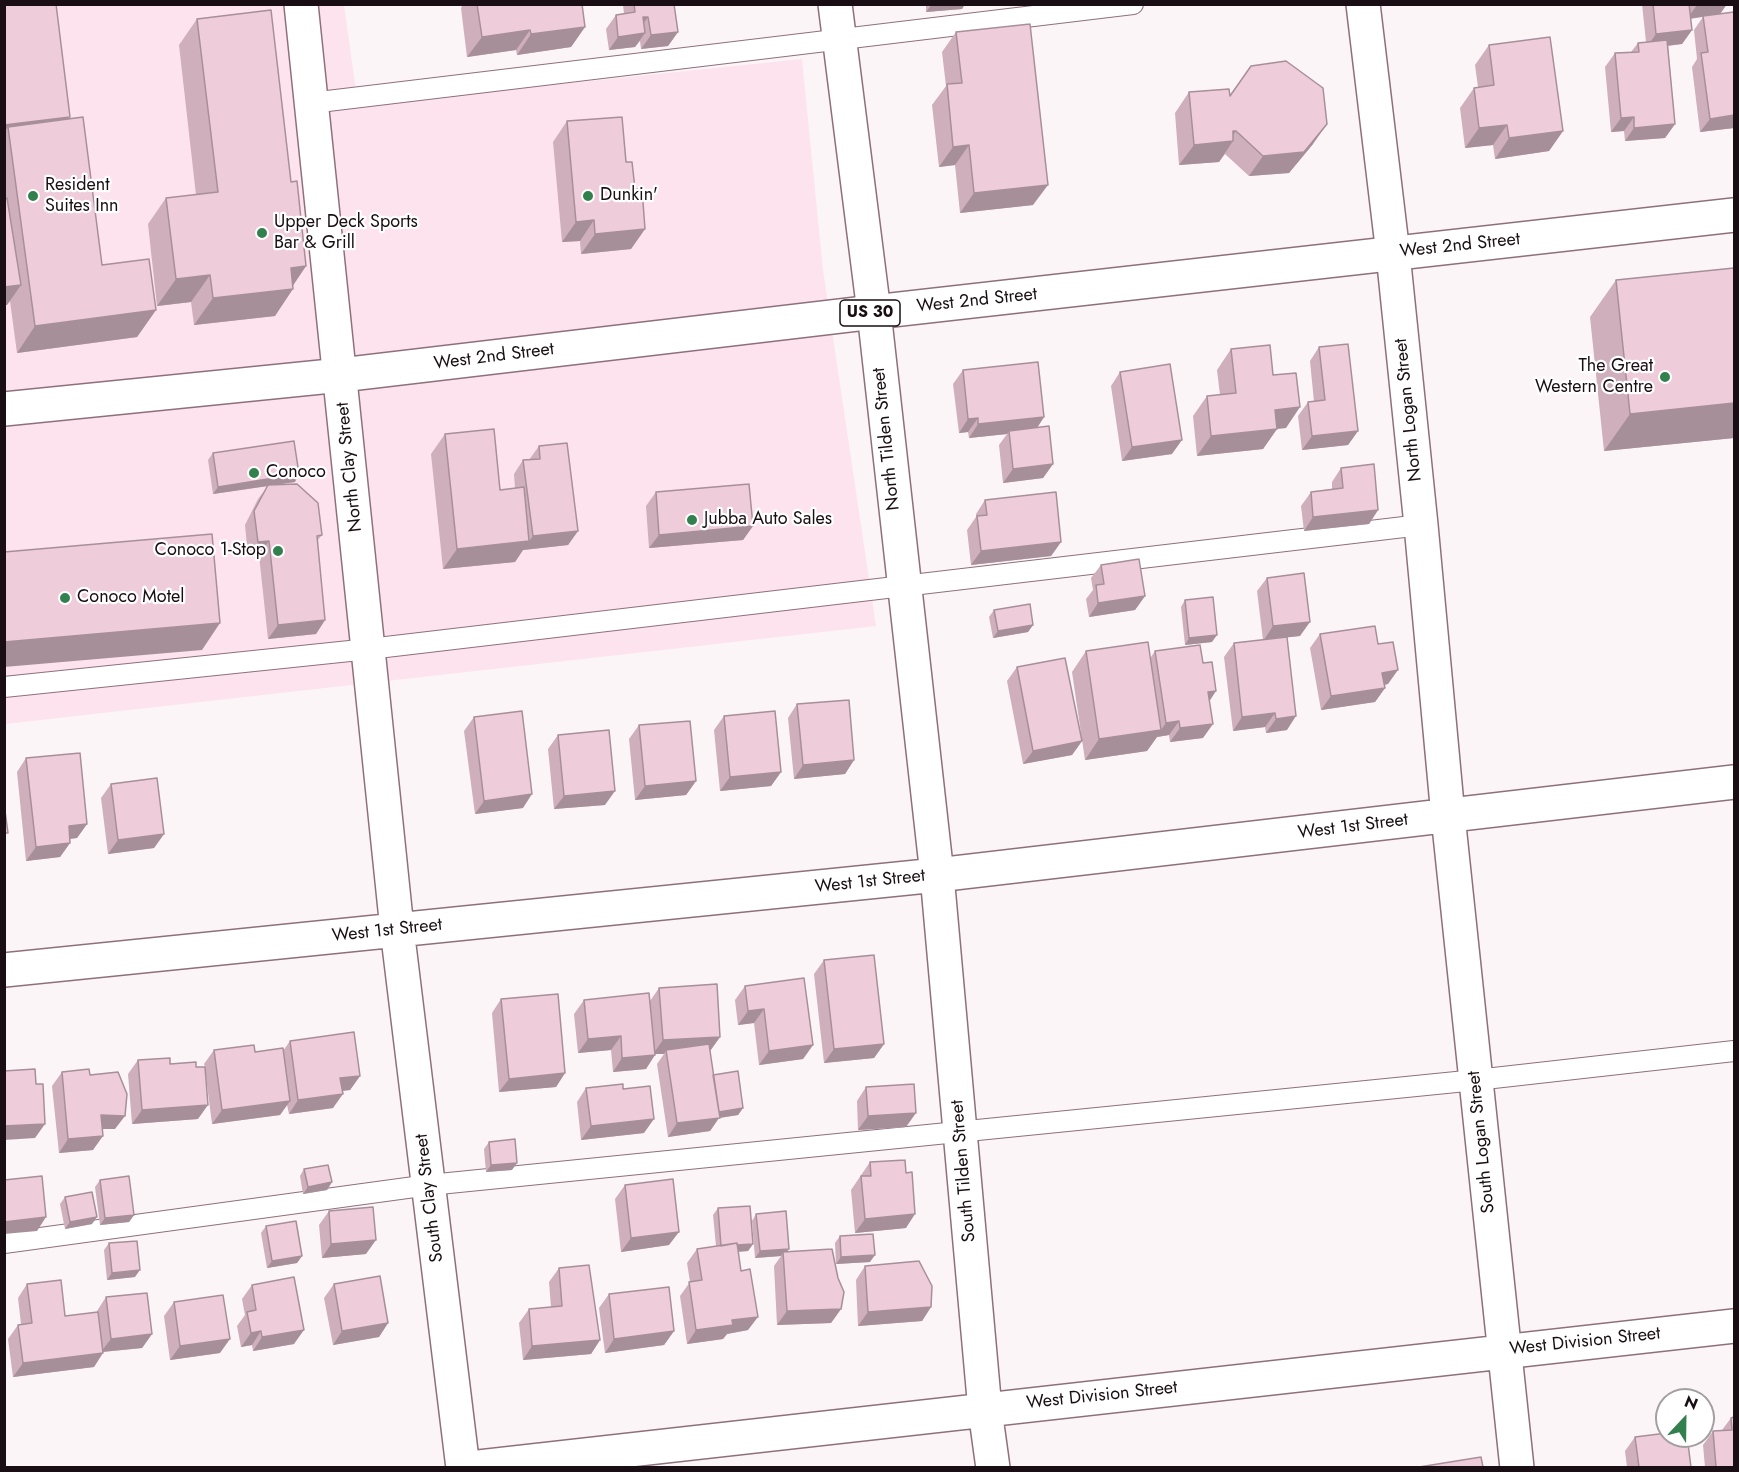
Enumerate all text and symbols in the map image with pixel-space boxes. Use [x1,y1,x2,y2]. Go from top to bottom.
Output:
place label: Resident Suites Inn [45,175,119,218]
place label: Dunkin' [600,185,658,207]
marker: Resident Suites Inn [26,189,40,203]
marker: Dunkin' [581,189,595,203]
place label: Upper Deck Sports Bar & Grill [274,212,418,254]
marker: Upper Deck Sports Bar & Grill [255,226,269,240]
street label: West 2nd Street [1399,229,1521,263]
street label: West 2nd Street [916,284,1038,318]
road number: US 30 [840,300,900,326]
street label: North Logan Street [1391,337,1427,483]
street label: West 2nd Street [433,339,555,375]
place label: The Great Western Centre [1535,356,1653,398]
street label: North Tilden Street [869,366,905,512]
marker: The Great Western Centre [1658,370,1672,384]
street label: North Clay Street [332,401,368,533]
place label: Conoco [266,462,326,484]
marker: Conoco [247,466,261,480]
place label: Jubba Auto Sales [704,509,832,531]
marker: Jubba Auto Sales [685,513,699,527]
place label: Conoco 1-Stop [155,540,266,562]
marker: Conoco 1-Stop [271,544,285,558]
place label: Conoco Motel [77,587,184,609]
marker: Conoco Motel [58,591,72,605]
street label: West 1st Street [1297,810,1409,844]
street label: West 1st Street [814,865,926,899]
street label: West 1st Street [331,914,443,948]
street label: South Logan Street [1464,1070,1500,1214]
street label: South Tilden Street [947,1099,981,1243]
street label: South Clay Street [411,1132,449,1264]
street label: West Division Street [1508,1323,1662,1361]
street label: West Division Street [1025,1377,1179,1415]
north arrow [1655,1388,1715,1448]
text: N [1681,1390,1701,1416]

